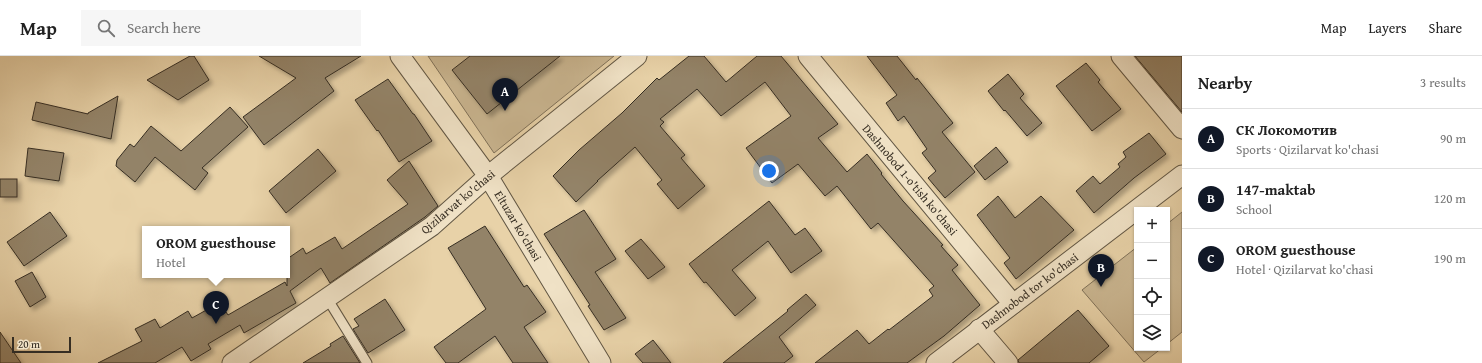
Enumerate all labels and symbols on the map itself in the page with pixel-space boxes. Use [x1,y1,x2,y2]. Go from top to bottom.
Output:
pin: A [492,78,518,111]
street label: Dashnobod 1-o'tish ko'chasi [859,120,962,239]
your location [759,161,779,181]
street label: Qizilarvat ko'chasi [417,165,499,238]
street label: Eltuzar ko'chasi [491,187,546,265]
street label: Dashnobod tor ko'chasi [978,248,1082,333]
pin: B [1088,254,1114,287]
pin: C [203,291,229,324]
scale bar [12,335,71,354]

